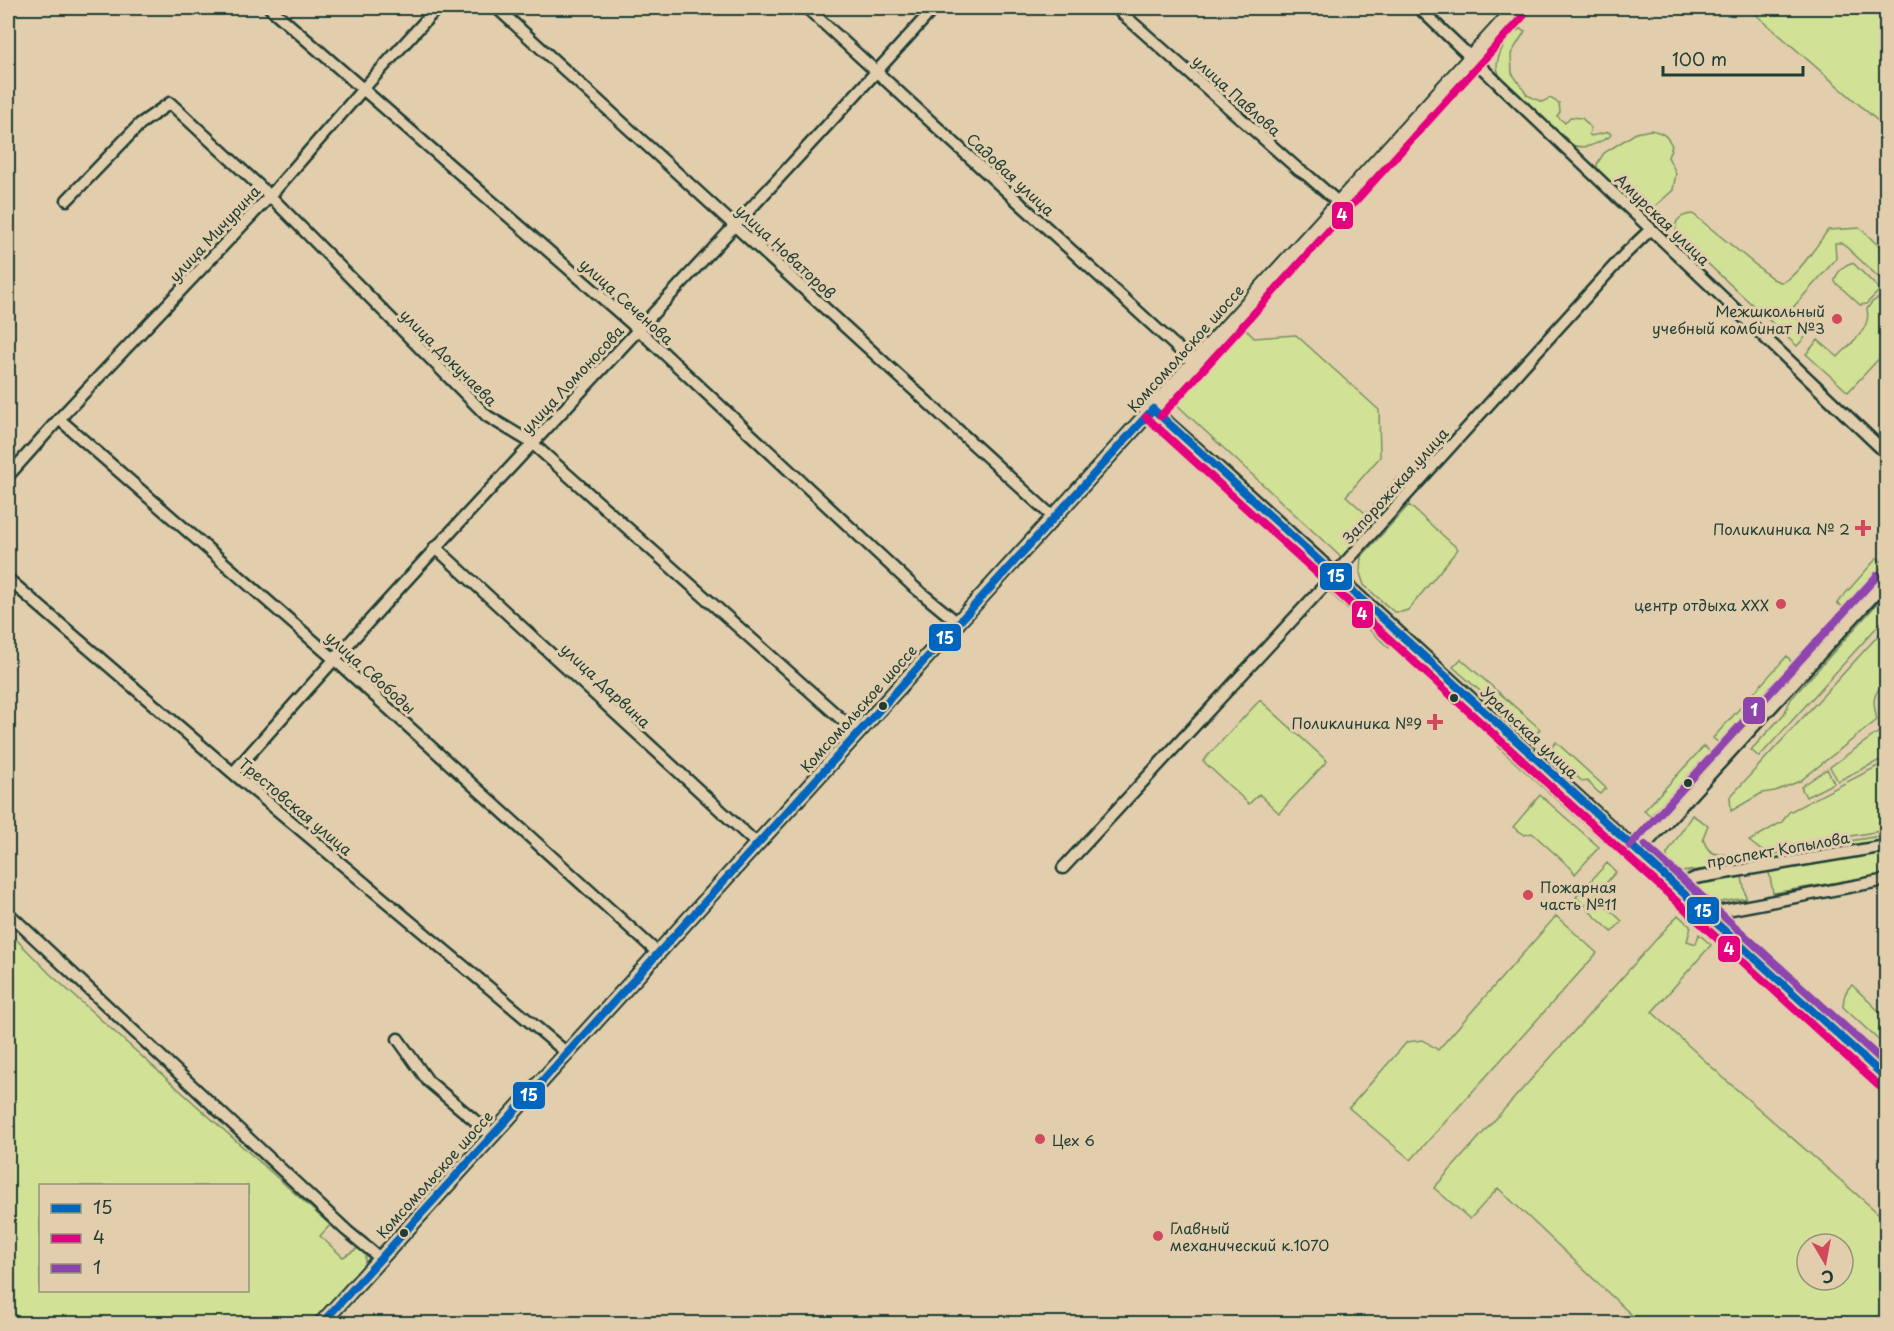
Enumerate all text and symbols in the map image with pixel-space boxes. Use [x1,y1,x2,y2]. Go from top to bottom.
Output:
scale bar [1663,39,1802,77]
text: 100 m [1672,45,1727,72]
street label: улица Павлова [1188,49,1287,142]
street label: Садовая улица [962,127,1061,221]
street label: Амурская улица [1610,168,1716,271]
street label: улица Мичурина [163,179,265,287]
street label: улица Новаторов [731,198,841,304]
line badge: 4 [1331,201,1354,230]
text: 4 [1337,202,1348,226]
street label: улица Сеченова [575,252,680,350]
street label: Комсомольское шоссе [1121,279,1249,417]
place label: Межшкольный учебный комбинат №3 [1652,299,1825,339]
street label: улица Докучаева [395,303,503,411]
marker: Межшкольный учебный комбинат №3 [1830,312,1844,326]
street label: улица Ломоносова [515,319,629,439]
street label: Запорожская улица [1337,422,1454,548]
place label: Поликлиника № 2 [1713,517,1850,540]
marker: Поликлиника № 2 [1854,519,1872,537]
line badge: 15 [1319,562,1353,591]
text: 15 [1327,563,1345,587]
place label: центр отдыха ХХХ [1634,593,1769,616]
marker: центр отдыха ХХХ [1774,597,1788,611]
line badge: 4 [1351,600,1374,629]
text: 4 [1357,601,1368,625]
line badge: 15 [928,623,962,652]
street label: улица Свободы [321,625,421,719]
text: 15 [936,625,954,649]
street label: улица Дарвина [556,637,657,733]
street label: Комсомольское шоссе [794,639,922,777]
street label: Уральская улица [1476,681,1584,784]
unlabelled marker [1448,692,1460,704]
line badge: 1 [1742,696,1766,725]
text: 1 [1750,697,1758,721]
unlabelled marker [877,700,889,712]
place label: Поликлиника №9 [1292,711,1422,734]
marker: Поликлиника №9 [1426,713,1444,731]
street label: Трестовская улица [234,752,358,861]
unlabelled marker [1682,777,1694,789]
street label: проспект Копылова [1705,825,1852,873]
place label: Пожарная часть №11 [1540,875,1617,915]
marker: Пожарная часть №11 [1521,888,1535,902]
line badge: 15 [1686,896,1720,925]
text: 15 [1694,898,1712,922]
line badge: 4 [1717,935,1741,963]
text: 4 [1724,936,1735,960]
line badge: 15 [512,1081,546,1110]
text: 15 [520,1082,538,1106]
street label: Комсомольское шоссе [370,1105,498,1243]
place label: Цех 6 [1052,1128,1095,1151]
marker: Цех 6 [1033,1132,1047,1146]
legend [39,1184,249,1292]
text: 15 [93,1193,113,1220]
place label: Главный механический к.1070 [1170,1216,1329,1256]
text: 4 [93,1223,105,1250]
unlabelled marker [398,1227,410,1239]
marker: Главный механический к.1070 [1151,1229,1165,1243]
north arrow [1795,1232,1855,1292]
text: 1 [93,1253,101,1280]
text: С [1820,1265,1836,1291]

